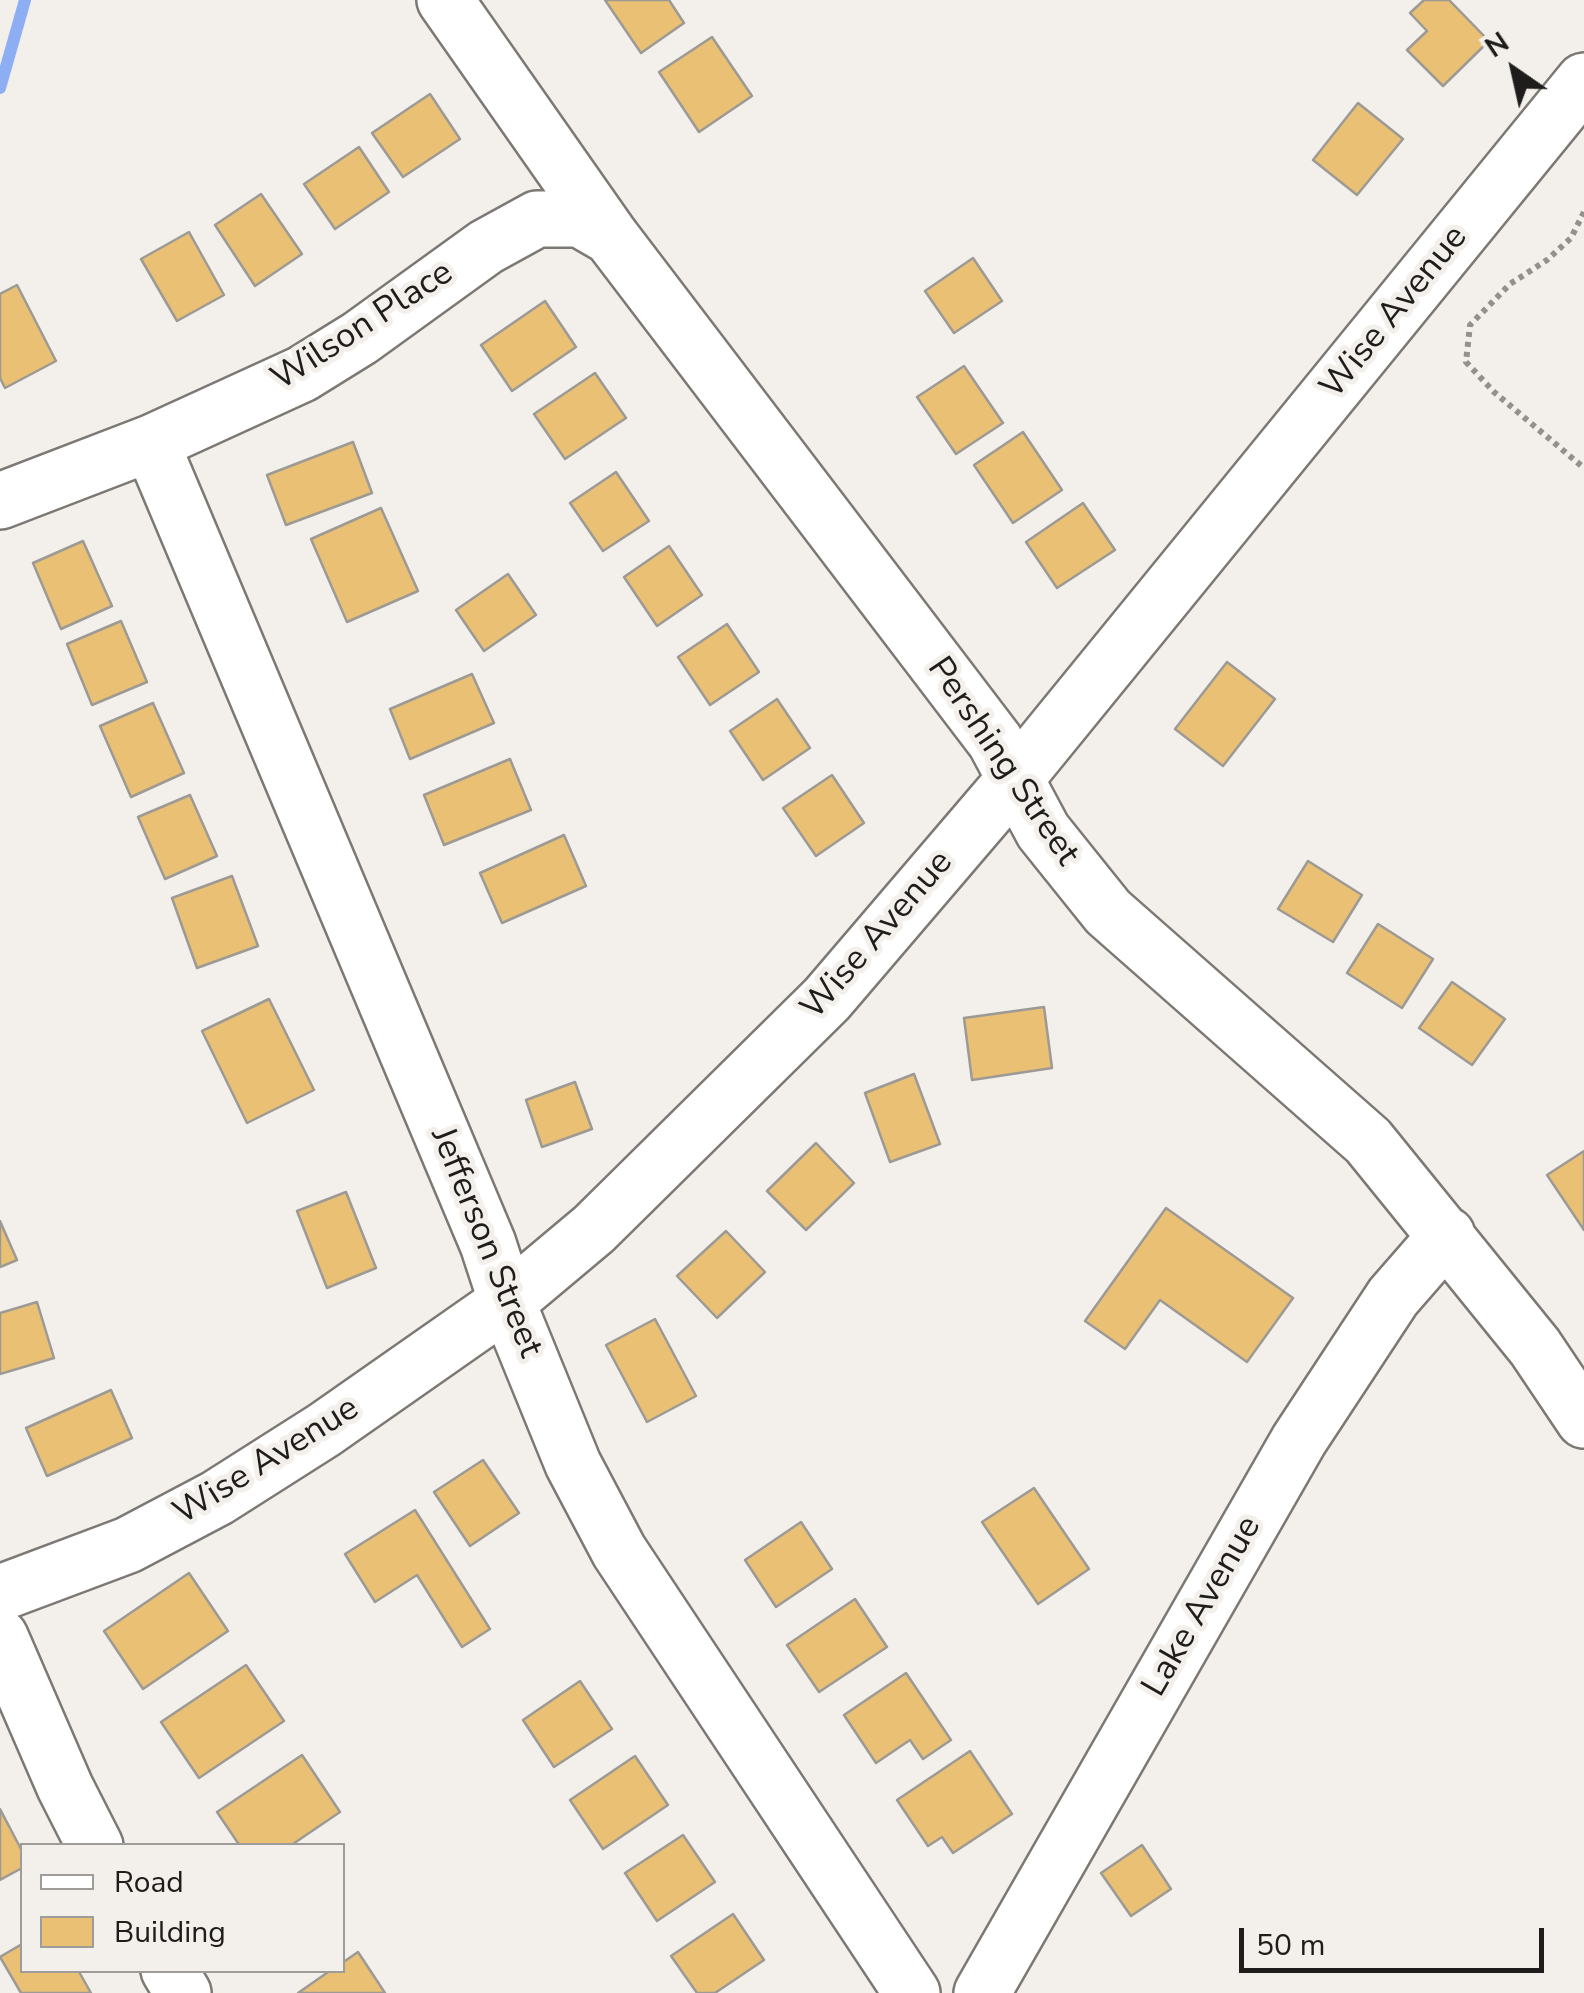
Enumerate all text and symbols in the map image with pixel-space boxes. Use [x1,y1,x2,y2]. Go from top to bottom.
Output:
north arrow [1464,20,1564,120]
text: N [1478,24,1517,67]
street label: Wise Avenue [1313,218,1477,408]
street label: Wilson Place [265,253,461,401]
street label: Pershing Street [917,650,1087,874]
street label: Wise Avenue [793,843,963,1029]
street label: Jefferson Street [420,1122,550,1364]
street label: Wise Avenue [167,1388,367,1536]
street label: Lake Avenue [1134,1509,1272,1705]
legend [20,1843,345,1973]
text: Road [114,1862,184,1903]
scale bar [1244,1908,1549,1970]
text: Building [114,1912,226,1953]
text: 50 m [1256,1925,1325,1966]

